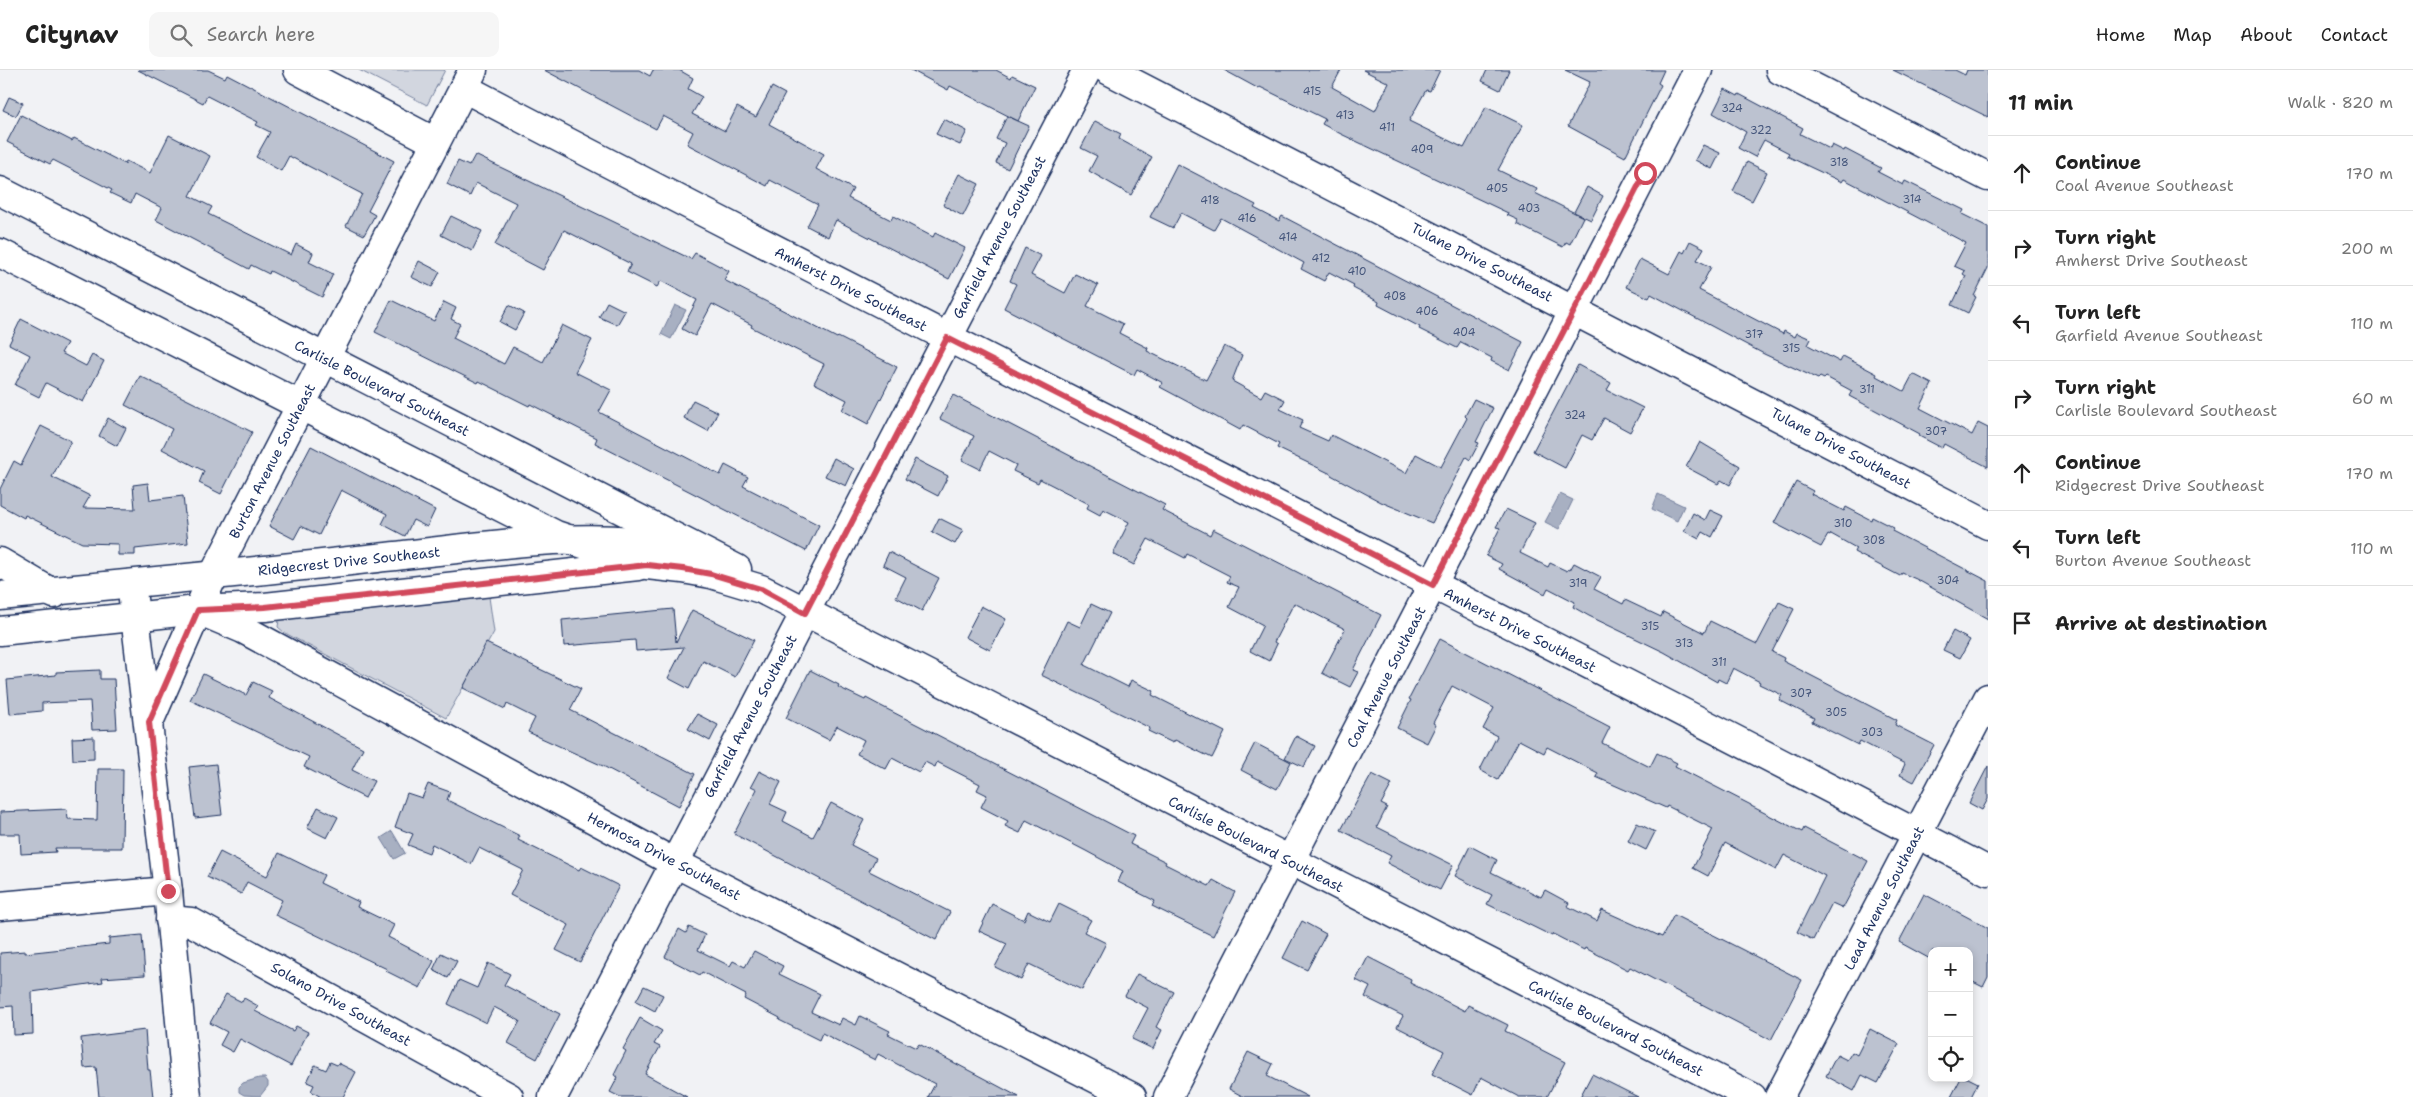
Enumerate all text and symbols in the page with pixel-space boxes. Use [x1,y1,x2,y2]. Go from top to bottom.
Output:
search box [149,12,499,57]
text: Citynav [25,19,119,51]
icon: search [167,21,195,49]
text: Search here [207,22,315,47]
text: Home [2096,23,2145,47]
text: Map [2173,23,2212,47]
text: About [2240,23,2293,47]
text: Contact [2321,23,2388,47]
house number: 415 [1303,84,1321,99]
text: 11 min [2008,89,2073,117]
text: Walk · 820 m [2288,92,2393,113]
house number: 324 [1721,101,1743,116]
house number: 413 [1336,108,1354,123]
house number: 411 [1379,120,1395,135]
house number: 322 [1750,123,1772,138]
house number: 409 [1411,142,1433,157]
text: Continue [2055,150,2141,175]
street label: Garfield Avenue Southeast [948,152,1050,322]
house number: 318 [1829,155,1849,170]
icon: ahead [2008,159,2036,187]
route start [1634,162,1657,185]
text: 170 m [2346,163,2393,184]
text: Coal Avenue Southeast [2055,175,2234,196]
house number: 405 [1486,181,1508,196]
house number: 314 [1903,192,1922,207]
house number: 418 [1200,193,1220,208]
house number: 403 [1518,201,1540,216]
house number: 416 [1237,211,1257,226]
street label: Tulane Drive Southeast [1408,218,1556,306]
text: Turn right [2055,225,2156,250]
house number: 414 [1279,230,1298,245]
icon: right [2008,234,2036,262]
text: 200 m [2341,238,2393,259]
street label: Amherst Drive Southeast [772,243,930,335]
text: Amherst Drive Southeast [2055,250,2248,271]
house number: 412 [1312,251,1330,266]
house number: 410 [1347,264,1367,279]
house number: 408 [1384,289,1406,304]
text: Turn left [2055,300,2141,325]
house number: 406 [1416,304,1438,319]
icon: left [2008,309,2036,337]
text: 110 m [2350,313,2393,334]
house number: 404 [1453,325,1476,340]
text: Garfield Avenue Southeast [2055,325,2263,346]
house number: 317 [1745,327,1764,342]
street label: Carlisle Boulevard Southeast [291,336,473,440]
house number: 315 [1782,341,1800,356]
text: Turn right [2055,375,2156,400]
street label: Burton Avenue Southeast [225,380,319,542]
house number: 311 [1859,382,1875,397]
icon: right [2008,384,2036,412]
text: 60 m [2352,388,2393,409]
text: Carlisle Boulevard Southeast [2055,400,2277,421]
street label: Tulane Drive Southeast [1768,403,1914,493]
house number: 324 [1564,408,1586,423]
house number: 307 [1925,424,1947,439]
text: Continue [2055,450,2141,475]
icon: ahead [2008,459,2036,487]
text: 170 m [2346,463,2393,484]
text: Ridgecrest Drive Southeast [2055,475,2264,496]
house number: 310 [1833,516,1853,531]
text: Turn left [2055,525,2141,550]
house number: 308 [1863,533,1885,548]
icon: left [2008,534,2036,562]
text: 110 m [2350,538,2393,559]
street label: Ridgecrest Drive Southeast [257,542,441,580]
text: Burton Avenue Southeast [2055,550,2251,571]
house number: 304 [1937,573,1960,588]
house number: 319 [1569,576,1587,591]
street label: Amherst Drive Southeast [1441,584,1599,676]
street label: Coal Avenue Southeast [1343,603,1429,751]
icon: arrive [2008,609,2036,637]
text: Arrive at destination [2055,611,2267,636]
house number: 315 [1641,619,1659,634]
street label: Garfield Avenue Southeast [699,631,801,801]
house number: 313 [1675,636,1693,651]
house number: 311 [1711,655,1727,670]
house number: 307 [1790,686,1812,701]
house number: 305 [1825,705,1847,720]
house number: 303 [1861,725,1883,740]
street label: Carlisle Boulevard Southeast [1165,792,1347,896]
street label: Hermosa Drive Southeast [584,808,744,904]
street label: Lead Avenue Southeast [1840,823,1928,973]
route end [157,880,180,903]
map controls [1928,947,1973,1082]
button: + [1928,947,1973,992]
street label: Solano Drive Southeast [268,958,414,1050]
street label: Carlisle Boulevard Southeast [1525,976,1707,1080]
button: − [1928,992,1973,1037]
button: locate [1928,1037,1973,1082]

